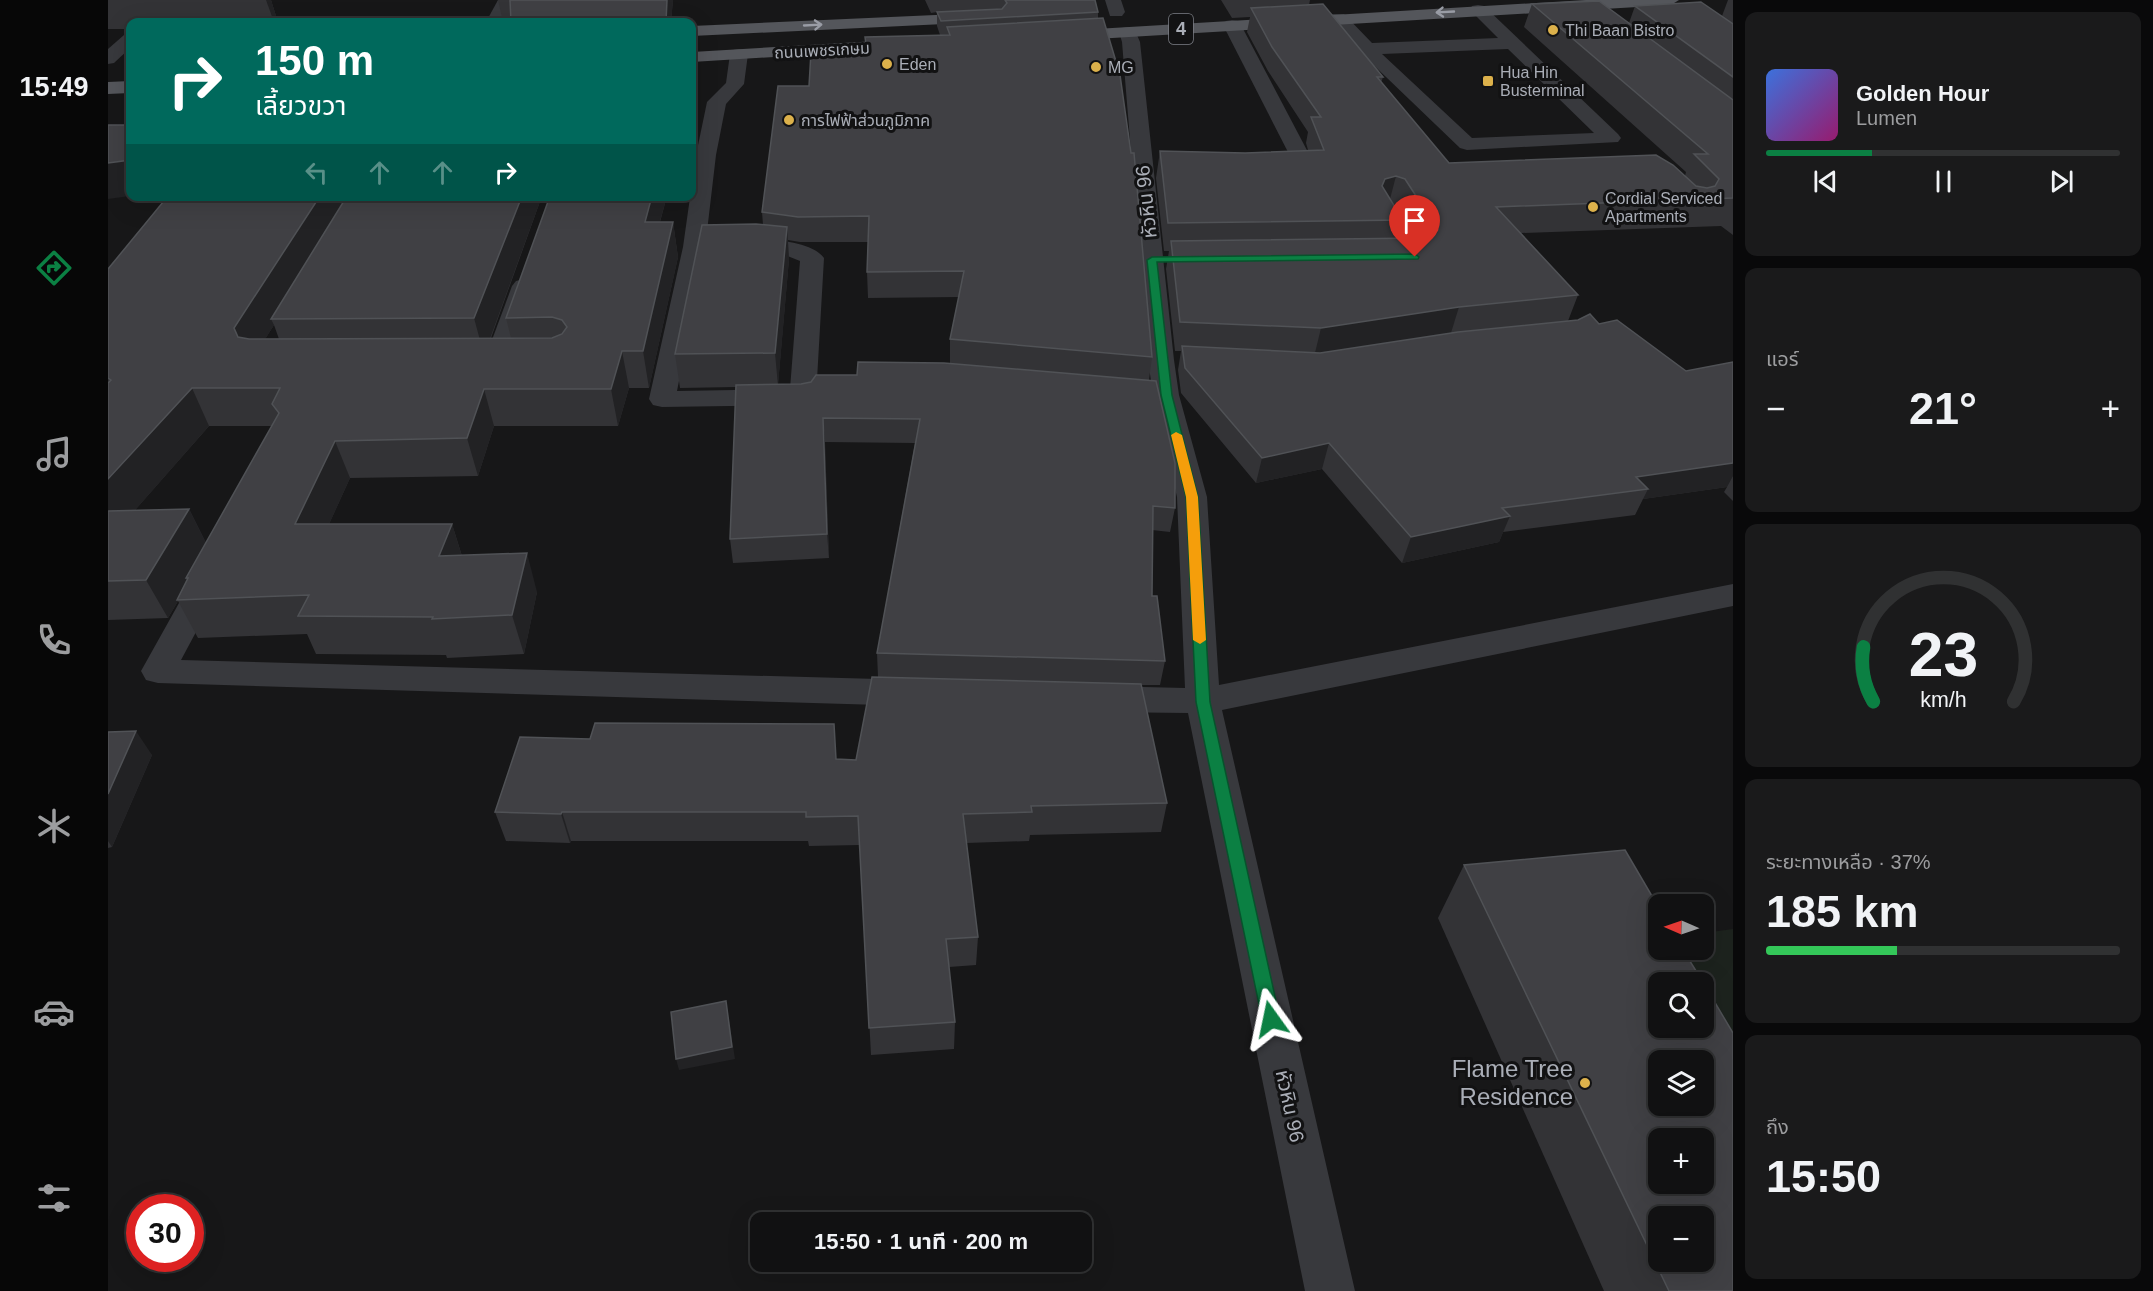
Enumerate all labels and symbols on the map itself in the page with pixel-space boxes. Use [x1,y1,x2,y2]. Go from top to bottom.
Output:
one-way arrow [1435,7,1455,18]
road number: 4 [1169,14,1193,44]
one-way arrow [802,20,822,31]
place label: Thi Baan Bistro [1565,22,1674,39]
marker: Thi Baan Bistro [1546,23,1560,37]
street label: ถนนเพชรเกษม [774,40,870,61]
place label: Eden [899,56,936,73]
marker: Eden [880,57,894,71]
place label: MG [1108,59,1134,76]
marker: MG [1089,60,1103,74]
place label: Hua Hin Busterminal [1500,64,1584,99]
marker: Hua Hin Busterminal [1481,74,1495,88]
place label: การไฟฟ้าส่วนภูมิภาค [801,112,930,130]
marker: การไฟฟ้าส่วนภูมิภาค [782,113,796,127]
street label: หัวหิน 96 [1131,164,1161,240]
place label: Cordial Serviced Apartments [1605,190,1722,225]
pin [1389,195,1440,257]
marker: Cordial Serviced Apartments [1586,200,1600,214]
north arrow [1648,894,1714,960]
position arrow [1239,987,1303,1051]
place label: Flame Tree Residence [1452,1055,1573,1110]
street label: หัวหิน 96 [1272,1068,1308,1144]
marker: Flame Tree Residence [1578,1076,1592,1090]
speed limit sign: 30 [126,1194,204,1272]

